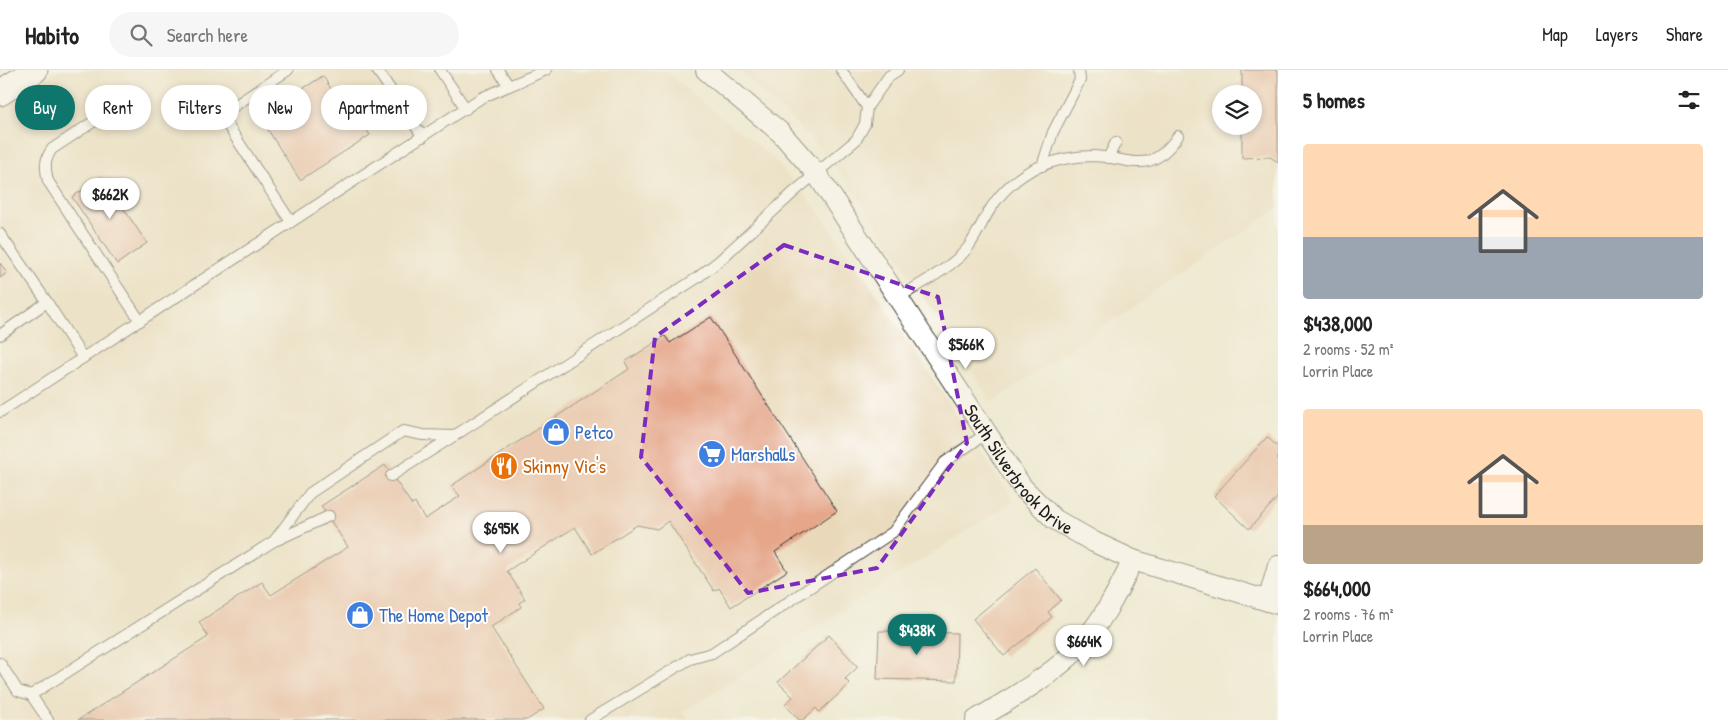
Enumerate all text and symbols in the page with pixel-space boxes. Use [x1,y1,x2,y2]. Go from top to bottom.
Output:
search box [109,12,459,57]
text: Habito [25,19,79,51]
icon: search [127,21,155,49]
text: Search here [167,22,248,48]
text: Map [1542,22,1568,47]
text: Layers [1596,22,1638,47]
text: Share [1666,22,1703,47]
chip: Buy [15,85,75,130]
chip: Rent [85,85,151,130]
chip: Filters [161,85,239,130]
chip: New [249,85,311,130]
chip: Apartment [321,85,427,130]
map controls [1212,85,1262,135]
button: layers [1212,85,1262,135]
text: 5 homes [1303,86,1365,115]
icon: filters [1675,86,1703,114]
icon: home [1458,176,1548,266]
pin: $662K [75,178,145,220]
text: $662K [92,183,128,205]
text: $438,000 [1303,309,1373,338]
pin: $566K [931,328,1001,370]
text: $566K [948,333,984,355]
text: 2 rooms · 52 m² [1303,338,1393,360]
text: Lorrin Place [1303,360,1373,382]
street label: South Silverbrook Drive [958,399,1078,541]
shop icon: Petco [541,417,571,447]
place label: Petco [575,419,614,445]
supermarket icon: Marshalls [697,439,727,469]
place label: Marshalls [731,441,795,467]
icon: home [1458,441,1548,531]
restaurant icon: Skinny Vic's [489,451,519,481]
place label: Skinny Vic's [523,453,606,479]
pin: $695K [466,512,536,554]
text: $695K [483,517,519,539]
text: $664,000 [1303,574,1371,603]
shop icon: The Home Depot [345,600,375,630]
place label: The Home Depot [379,602,489,628]
text: 2 rooms · 76 m² [1303,603,1393,625]
pin: $438K [882,614,952,656]
text: $438K [899,619,935,641]
pin: $664K [1049,624,1119,667]
text: Lorrin Place [1303,625,1373,647]
text: $664K [1066,630,1102,652]

